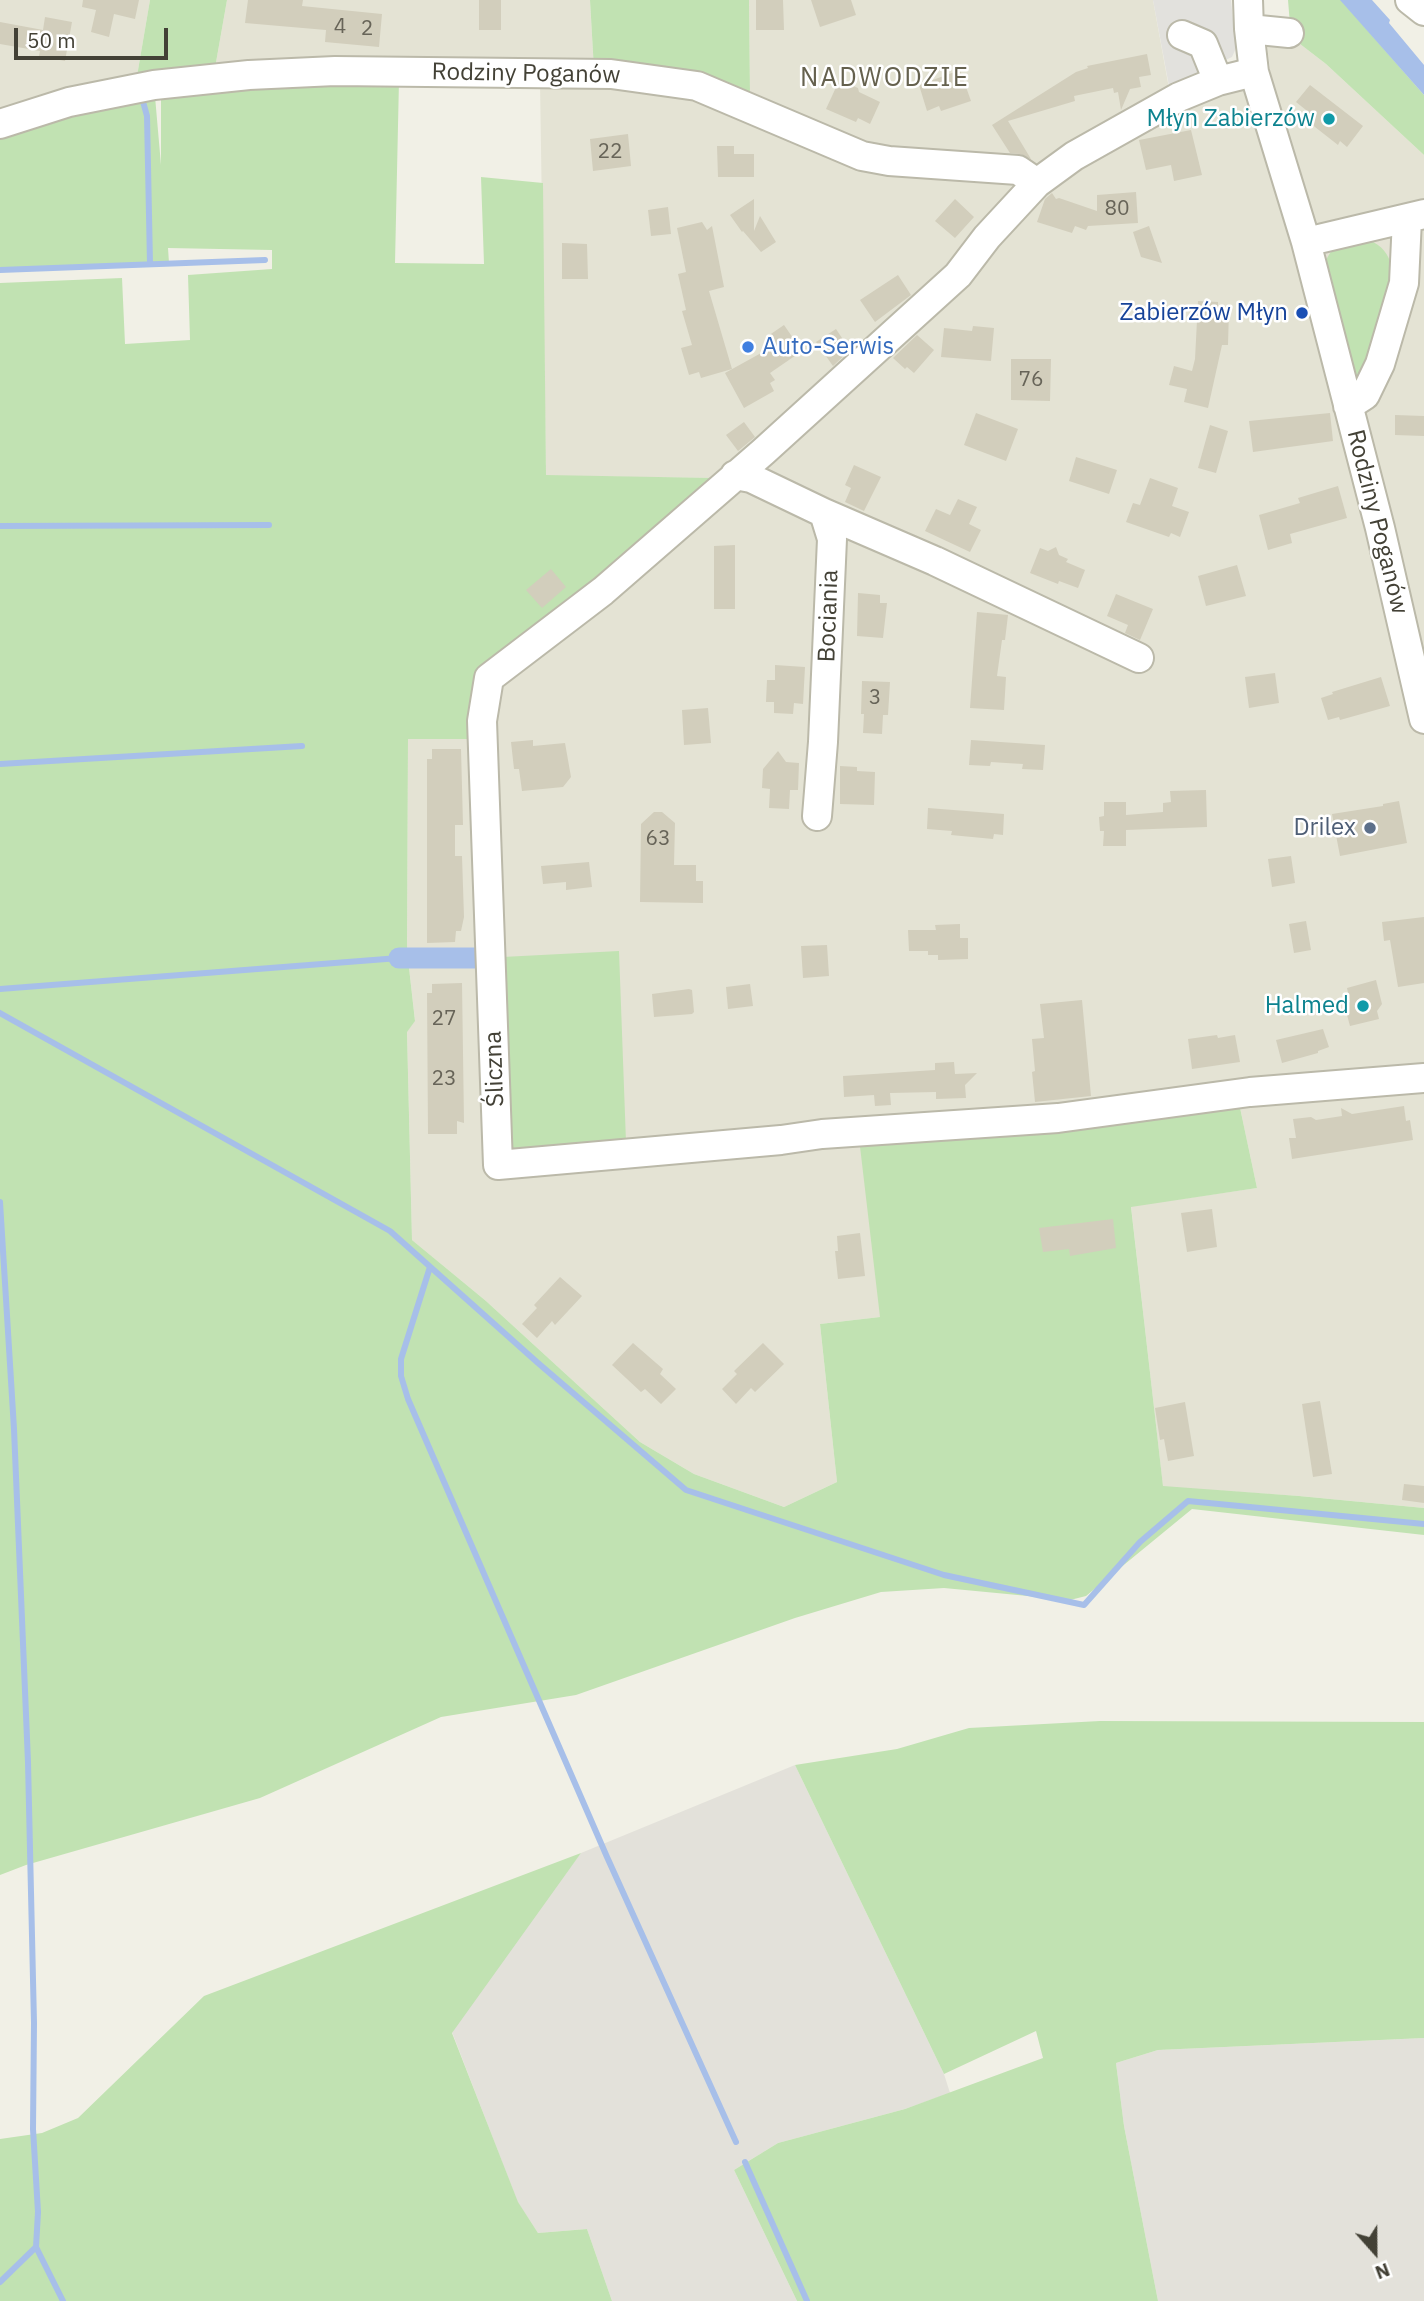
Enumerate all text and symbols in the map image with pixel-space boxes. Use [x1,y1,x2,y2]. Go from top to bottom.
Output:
scale bar [18,14,172,58]
house number: 4 [334,14,346,40]
house number: 2 [361,16,373,42]
text: 50 m [27,26,76,54]
street label: Rodziny Poganów [431,58,621,90]
district label: NADWODZIE [801,62,969,94]
place label: Młyn Zabierzów [1147,105,1315,133]
marker: Młyn Zabierzów [1321,111,1337,127]
house number: 22 [597,139,623,165]
house number: 80 [1104,196,1130,222]
place label: Zabierzów Młyn [1120,299,1288,327]
marker: Zabierzów Młyn [1294,305,1310,321]
place label: Auto-Serwis [762,333,894,361]
marker: Auto-Serwis [740,339,756,355]
house number: 76 [1018,367,1044,393]
street label: Rodziny Poganów [1340,427,1414,617]
street label: Bociania [813,569,845,663]
house number: 3 [869,685,881,711]
place label: Drilex [1294,814,1356,842]
marker: Drilex [1362,820,1378,836]
house number: 63 [645,826,671,852]
place label: Halmed [1265,992,1349,1020]
marker: Halmed [1355,998,1371,1014]
house number: 27 [431,1006,457,1032]
street label: Śliczna [479,1030,511,1108]
house number: 23 [431,1066,457,1092]
north arrow [1340,2217,1410,2287]
text: N [1372,2258,1393,2285]

